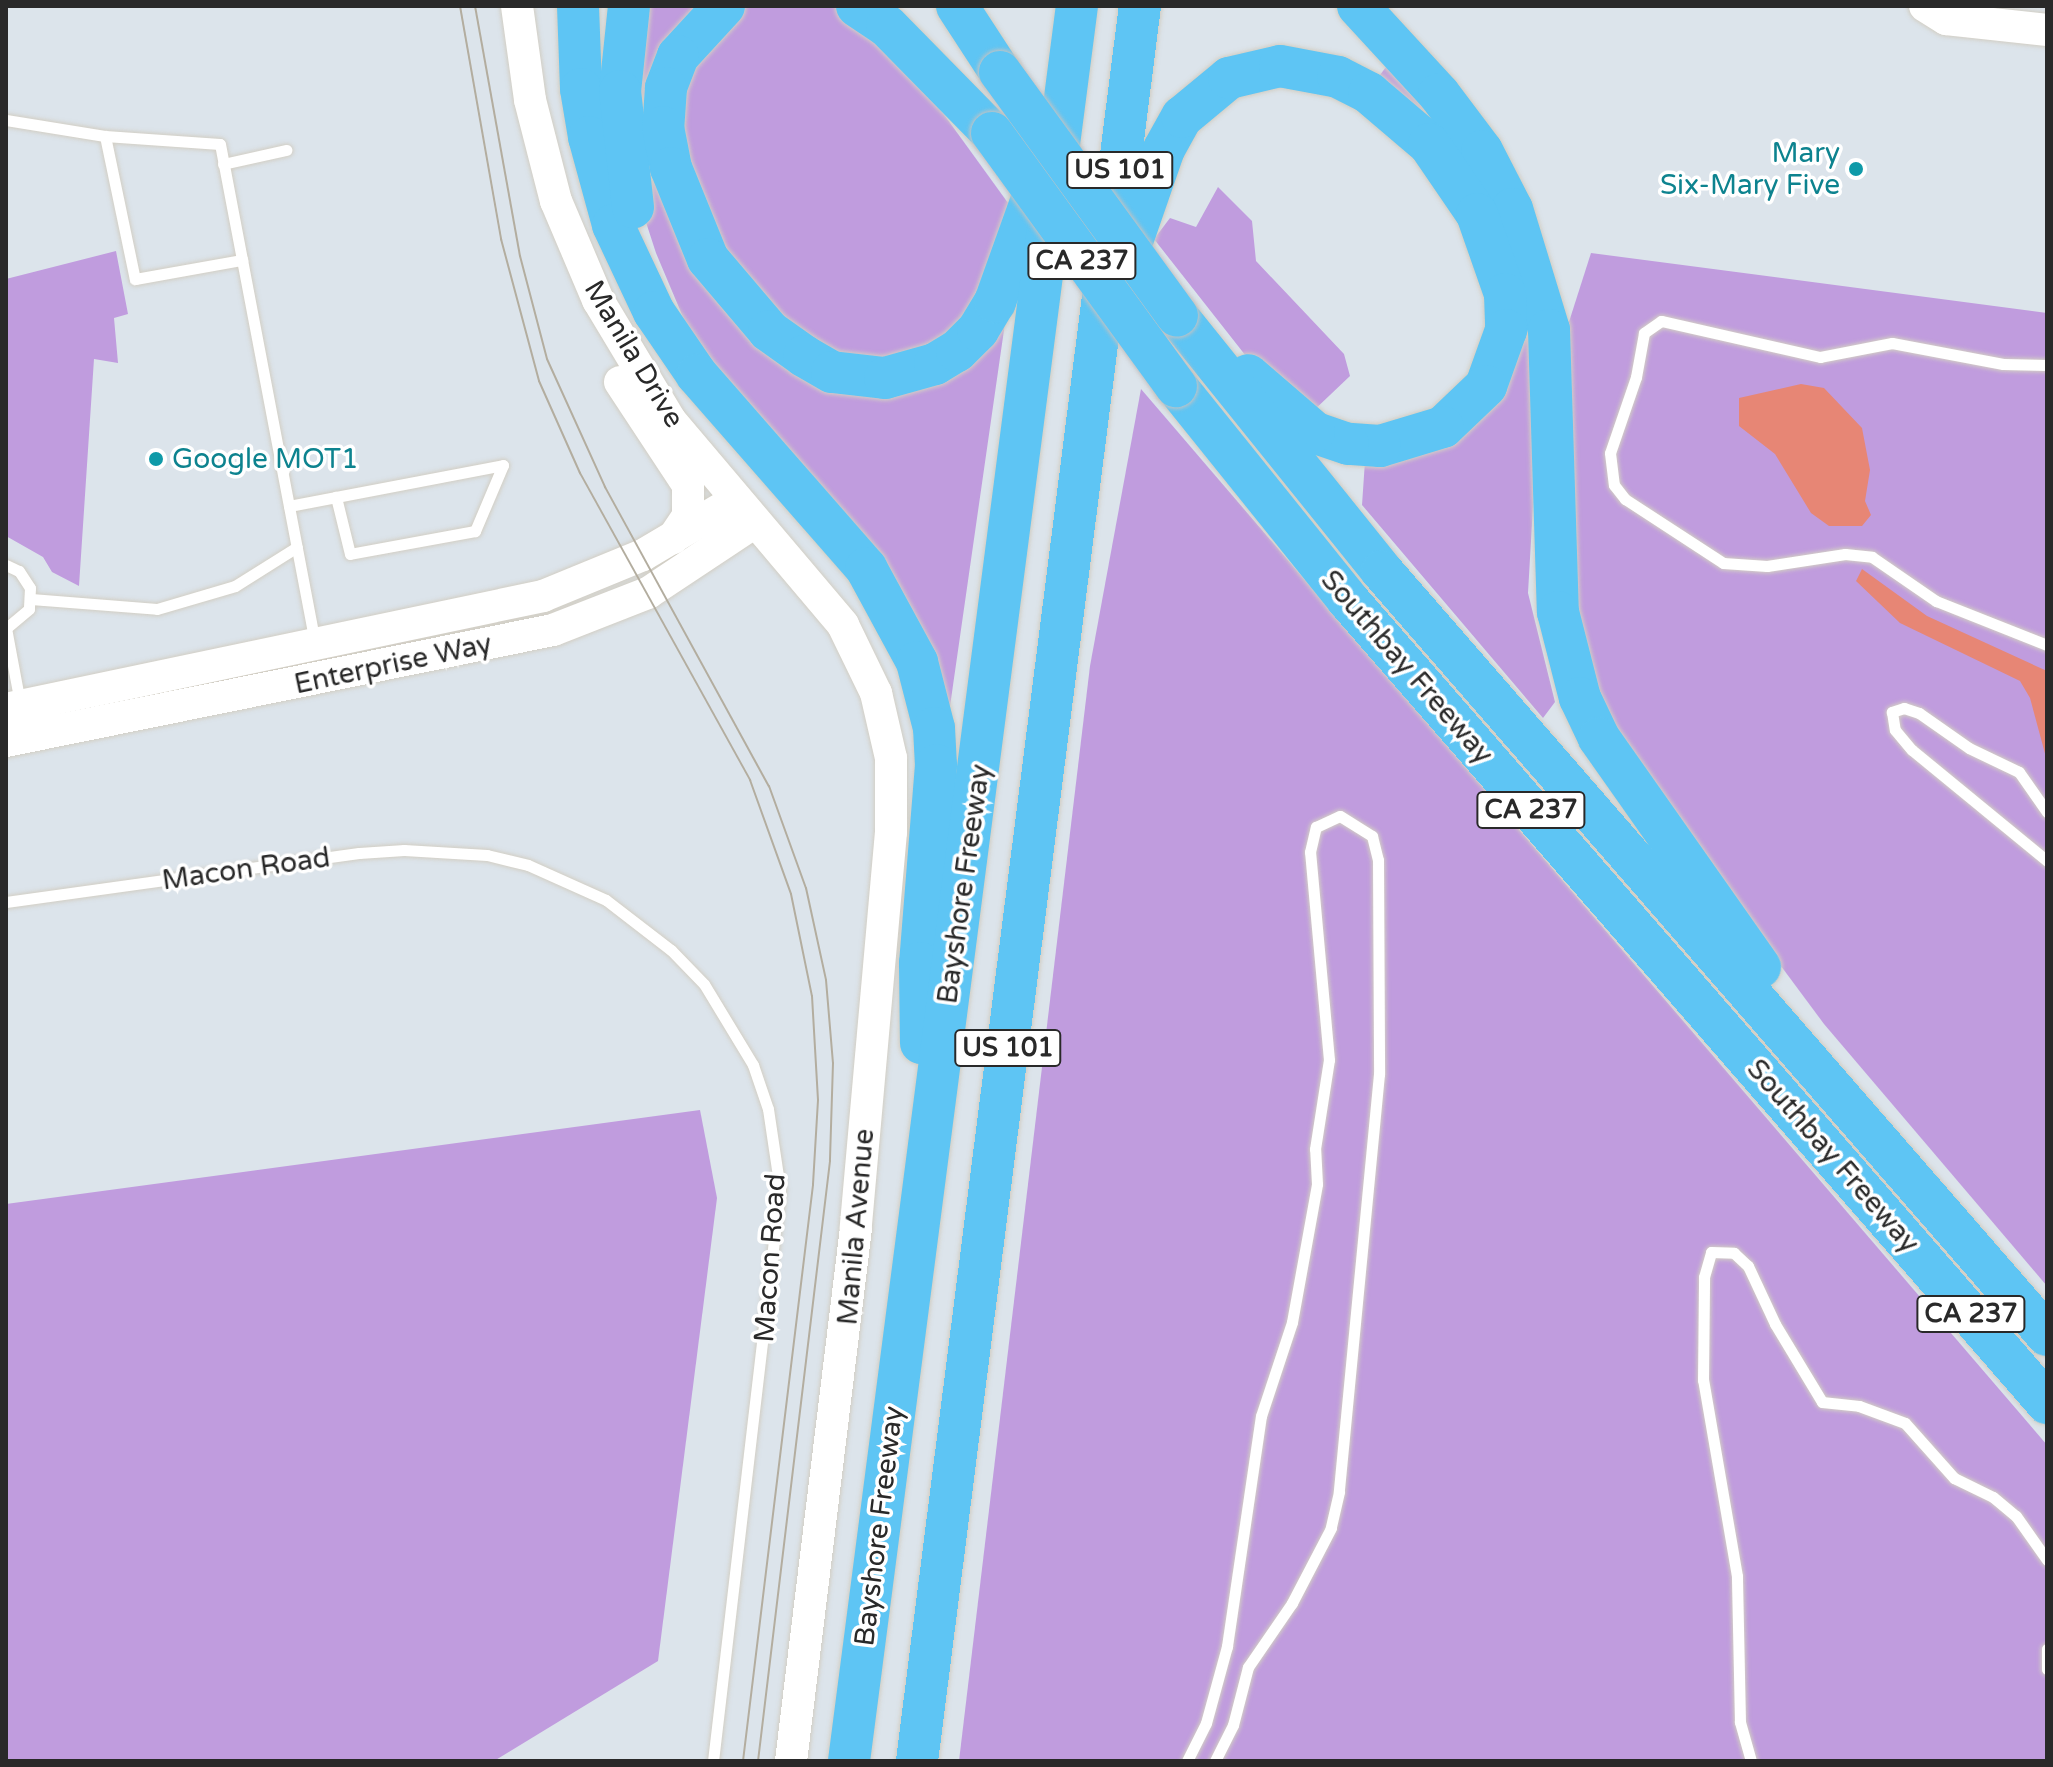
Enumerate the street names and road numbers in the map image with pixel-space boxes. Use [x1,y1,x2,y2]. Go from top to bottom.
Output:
road number: US 101 [1066,148,1174,192]
road number: CA 237 [1026,239,1138,283]
street label: Manila Drive [577,274,691,434]
street label: Southbay Freeway [1314,563,1500,771]
street label: Enterprise Way [291,627,495,701]
street label: Bayshore Freeway [931,762,997,1006]
road number: CA 237 [1475,788,1587,832]
street label: Macon Road [160,841,332,897]
road number: US 101 [954,1026,1062,1070]
street label: Southbay Freeway [1740,1052,1926,1260]
street label: Manila Avenue [831,1127,881,1327]
street label: Macon Road [747,1172,793,1344]
road number: CA 237 [1915,1292,2027,1336]
street label: Bayshore Freeway [848,1404,910,1648]

